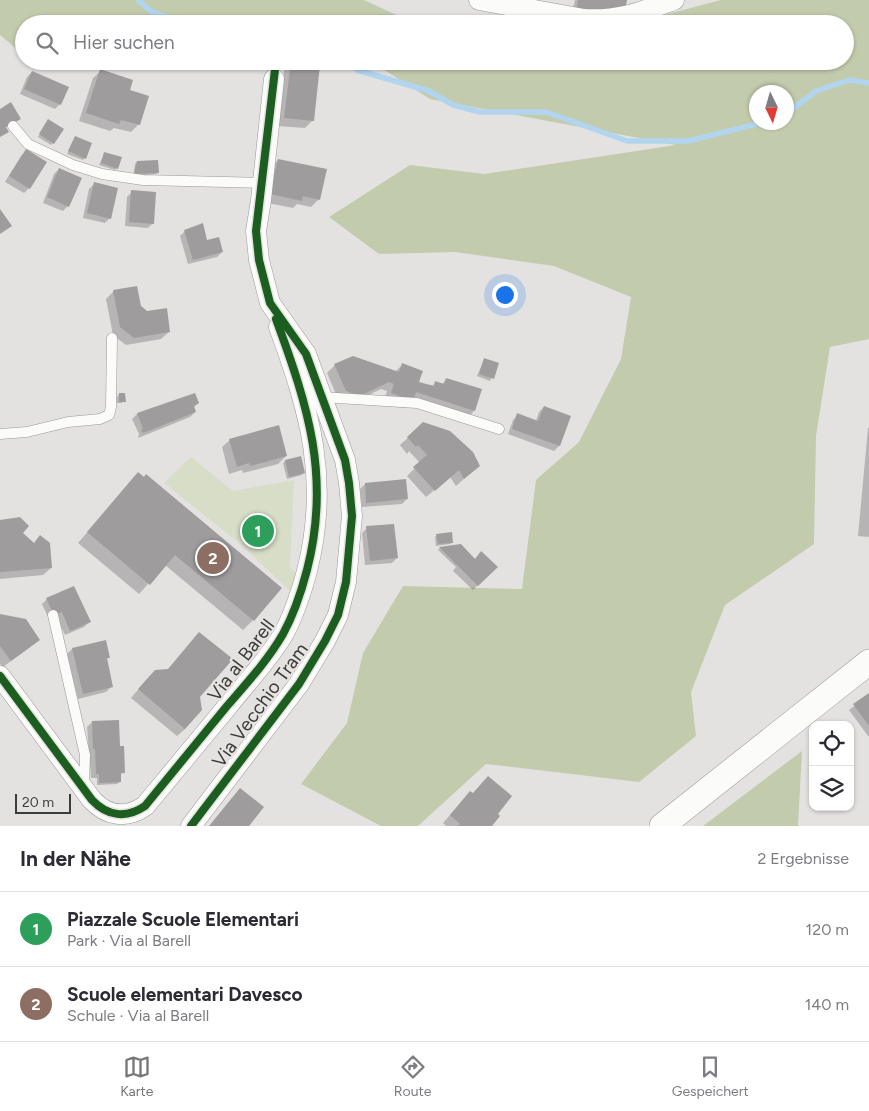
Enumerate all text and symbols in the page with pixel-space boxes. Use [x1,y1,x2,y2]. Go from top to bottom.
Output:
search box [15,15,854,70]
icon: search [33,29,61,57]
text: Hier suchen [73,31,174,54]
north arrow [749,85,794,130]
your location [492,282,518,308]
pin: 1 [242,512,274,550]
pin: 2 [197,539,229,577]
street label: Via al Barell [203,614,279,706]
street label: Via Vecchio Tram [207,638,313,772]
map controls [809,721,854,811]
button: locate [809,721,854,766]
button: layers [809,766,854,811]
scale bar [15,791,71,814]
text: 20 m [22,794,54,811]
text: In der Nähe [20,846,131,871]
text: 2 Ergebnisse [757,849,849,868]
text: Piazzale Scuole Elementari [67,908,299,931]
text: 1 [33,920,39,939]
text: 120 m [806,920,849,939]
text: Park · Via al Barell [67,931,191,950]
text: Scuole elementari Davesco [67,983,303,1006]
text: 2 [31,995,41,1014]
text: 140 m [805,995,849,1014]
text: Schule · Via al Barell [67,1006,209,1025]
tab: Karte [120,1053,153,1100]
tab: Route [394,1053,431,1100]
tab: Gespeichert [672,1053,749,1100]

